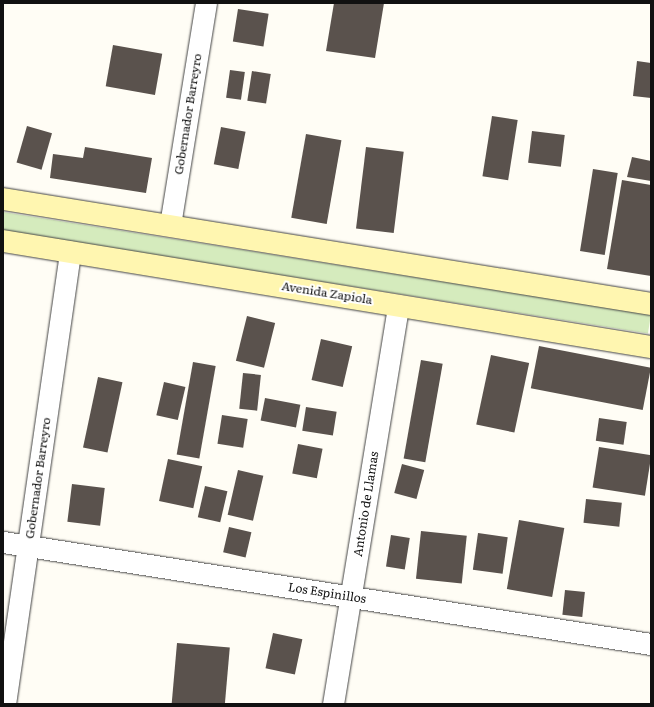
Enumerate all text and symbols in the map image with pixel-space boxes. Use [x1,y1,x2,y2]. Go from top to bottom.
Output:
street label: Gobernador Barreyro [171,52,205,176]
street label: Avenida Zapiola [281,279,373,307]
street label: Gobernador Barreyro [22,416,54,540]
street label: Antonio de Llamas [351,450,381,558]
street label: Los Espinillos [287,580,367,606]

